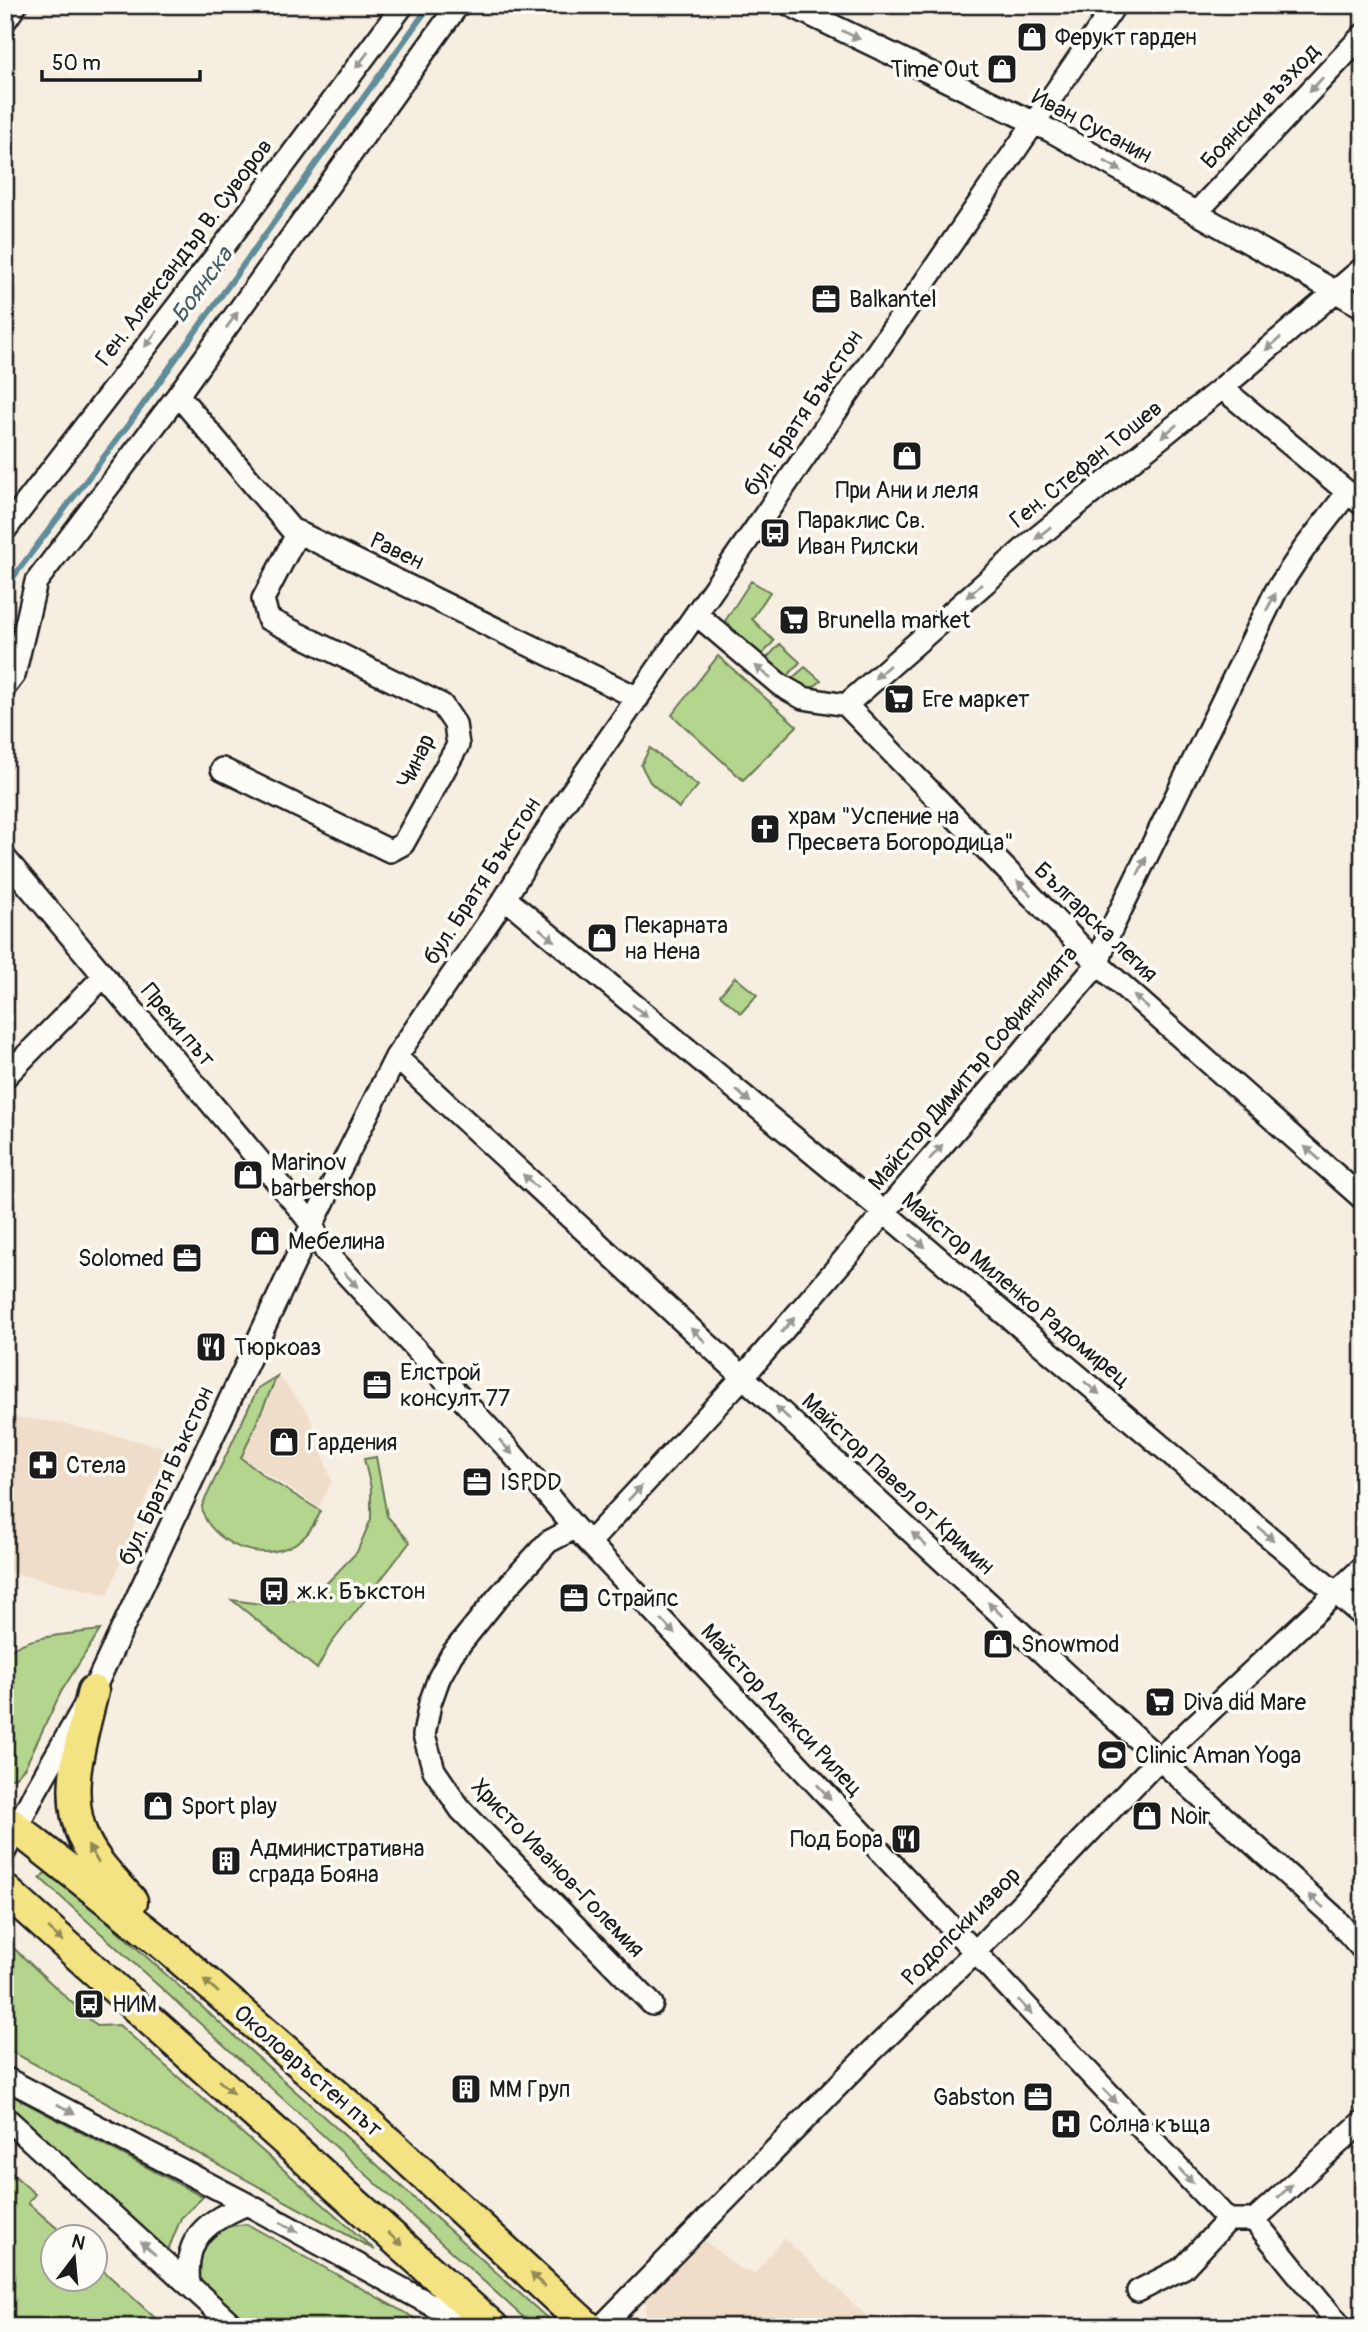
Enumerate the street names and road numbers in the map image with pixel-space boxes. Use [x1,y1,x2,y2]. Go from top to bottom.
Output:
street label: Боянски възход [1194,37,1326,175]
street label: Иван Сусанин [1027,82,1157,170]
street label: Ген. Александър В. Суворов [89,133,279,371]
street label: бул. Братя Бъкстон [737,324,869,502]
street label: Ген. Стефан Тошев [1004,393,1168,535]
street label: Равен [365,526,429,576]
street label: Чинар [390,729,442,793]
street label: бул. Братя Бъкстон [417,792,547,970]
street label: Българска легия [1028,856,1164,988]
street label: Майстор Димитър Софиянлията [862,940,1084,1196]
street label: Преки път [135,977,222,1073]
street label: Майстор Миленко Радомирец [895,1186,1137,1394]
street label: бул. Братя Бъкстон [112,1382,220,1570]
street label: Майстор Павел от Кримин [795,1387,1001,1581]
street label: Майстор Алекси Рилец [694,1618,870,1802]
street label: Христо Иванов-Големия [465,1773,651,1963]
street label: Родопски извор [895,1860,1027,1992]
street label: Околовръстен път [228,1998,389,2144]

